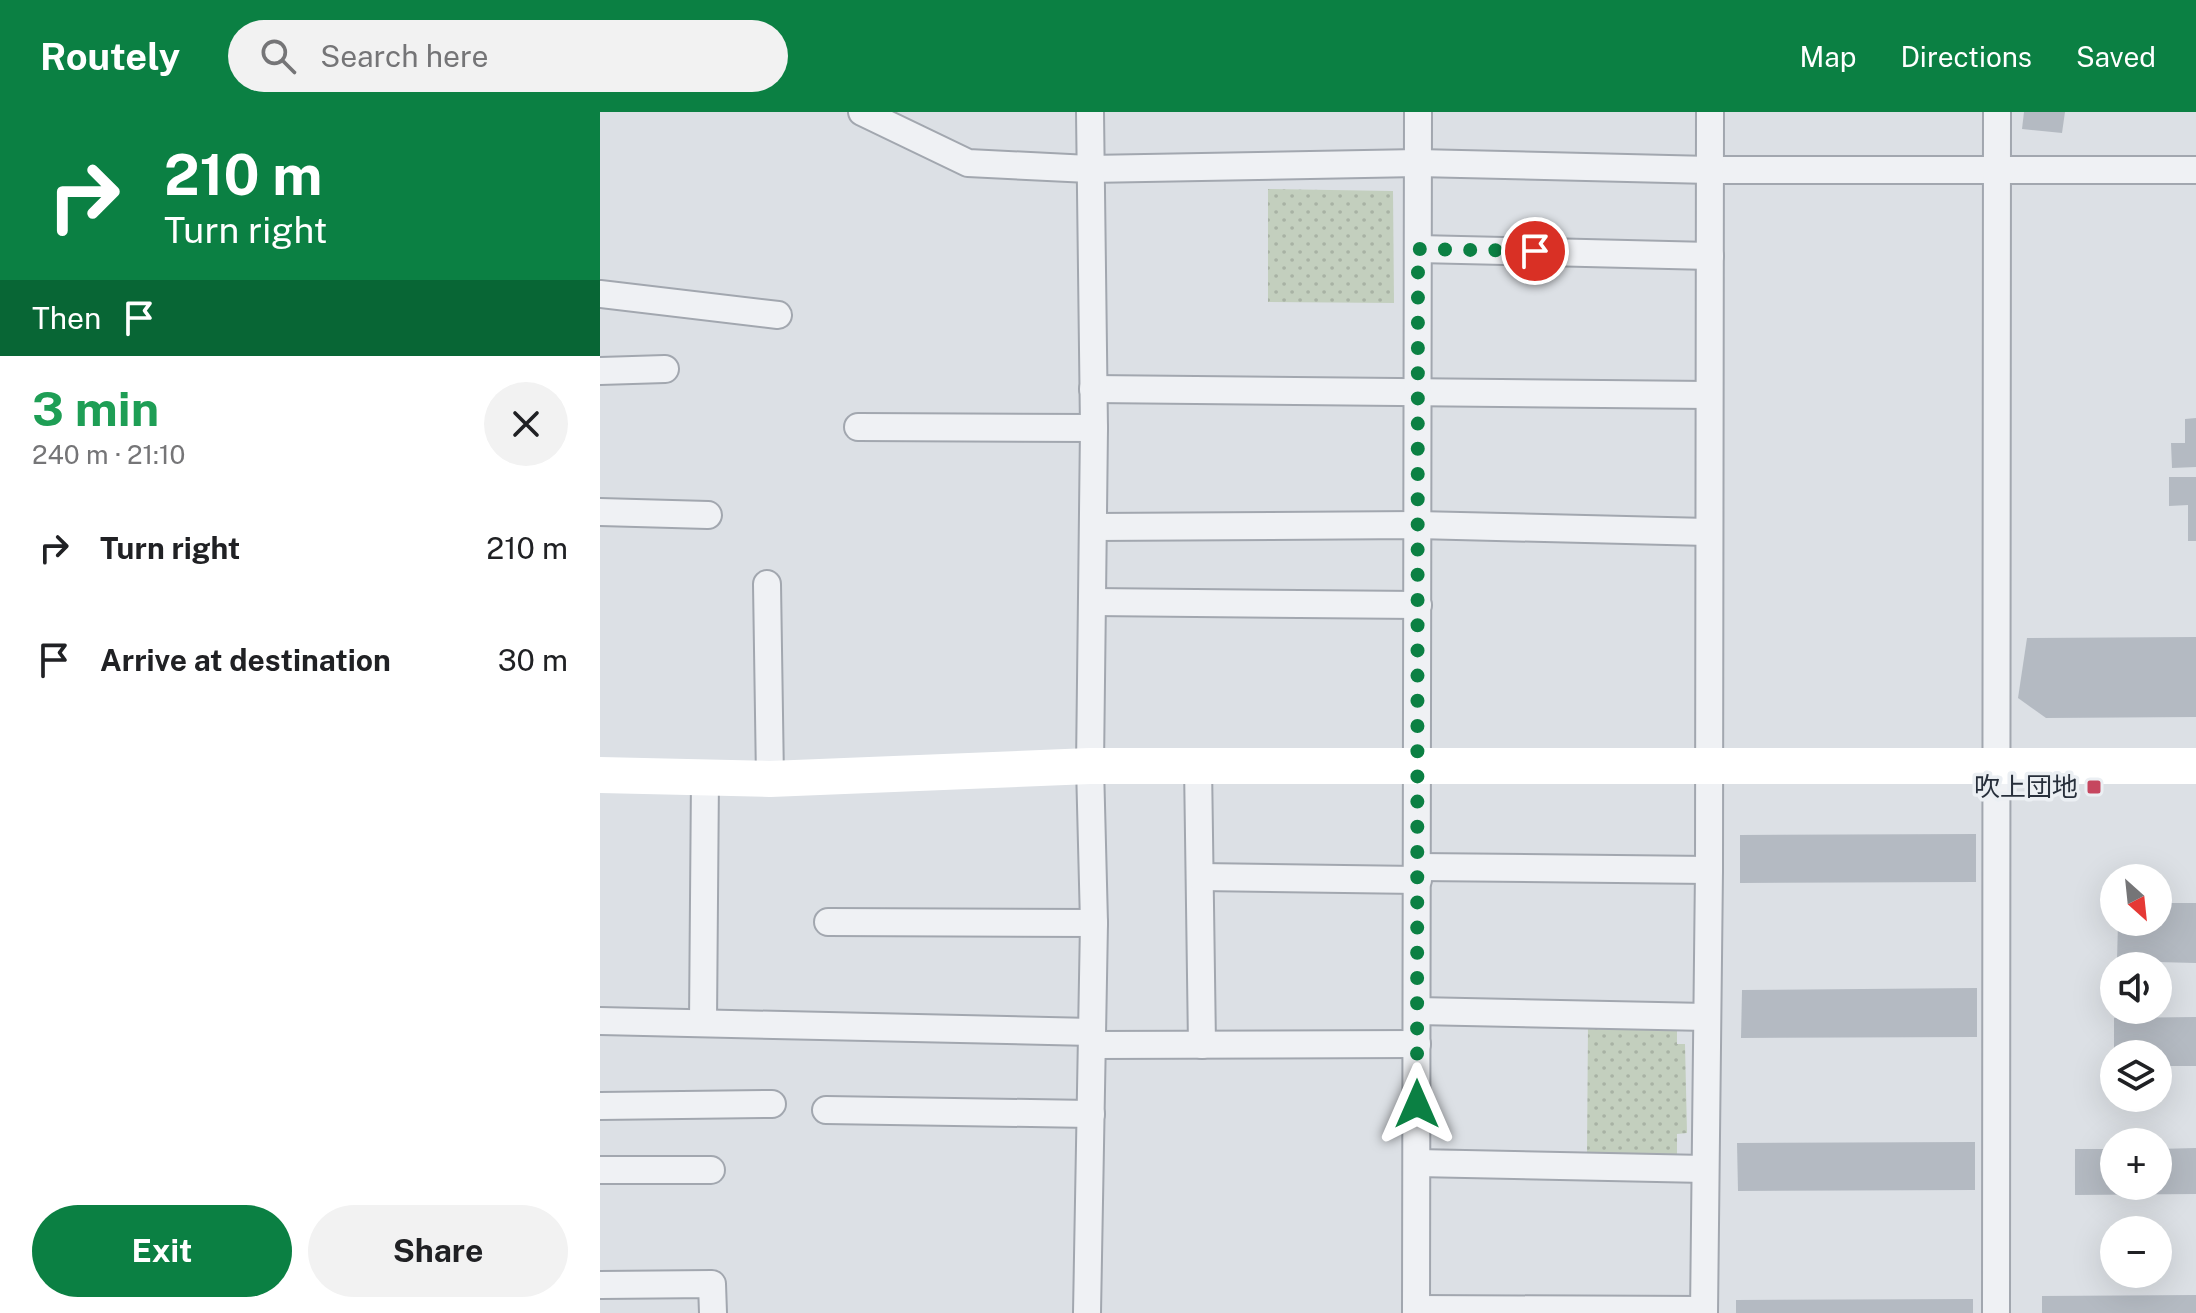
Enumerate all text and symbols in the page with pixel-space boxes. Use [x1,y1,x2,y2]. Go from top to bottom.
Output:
search box [228,20,788,92]
text: Routely [40,34,180,79]
icon: search [256,34,300,78]
text: Search here [320,38,489,74]
text: Map [1800,40,1856,73]
text: Directions [1900,40,2032,73]
text: Saved [2076,40,2156,73]
text: 210 m [164,142,322,208]
icon: right [32,144,136,248]
text: Turn right [164,209,327,251]
pin [1501,217,1569,285]
icon: arrive [1513,229,1557,273]
icon: arrive [117,296,161,340]
text: Then [32,300,101,336]
text: 3 min [32,380,159,437]
button: close [484,382,568,466]
text: 240 m · 21:10 [32,439,185,470]
icon: right [32,526,76,570]
text: Turn right [100,530,240,566]
text: 210 m [486,530,568,566]
icon: arrive [32,638,76,682]
text: Arrive at destination [100,642,391,678]
text: 30 m [498,642,568,678]
place label: 吹上団地 [1974,771,2078,802]
marker: 吹上団地 [2085,778,2103,796]
north arrow [2100,864,2172,936]
map controls [2100,864,2172,1288]
button: sound [2100,952,2172,1024]
button: layers [2100,1040,2172,1112]
position arrow [1375,1062,1459,1146]
button: + [2100,1128,2172,1200]
button: Exit [32,1205,292,1297]
button: Share [308,1205,568,1297]
button: − [2100,1216,2172,1288]

